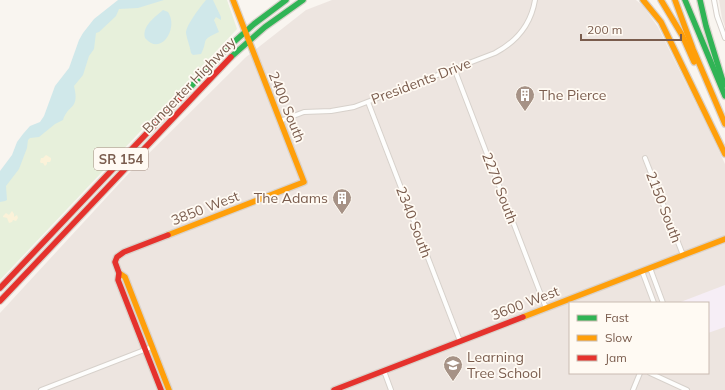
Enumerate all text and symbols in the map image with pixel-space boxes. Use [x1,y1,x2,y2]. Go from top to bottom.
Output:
scale bar [581,16,681,42]
text: 200 m [587,22,622,37]
street label: Bangerter Highway [138,33,240,137]
street label: Presidents Drive [369,54,473,108]
street label: 2400 South [265,69,309,145]
building icon: The Pierce [514,84,536,112]
place label: The Pierce [539,86,606,104]
road number: SR 154 [94,148,148,170]
street label: 2270 South [478,150,522,226]
street label: 2150 South [642,169,686,245]
street label: 2340 South [392,184,436,260]
street label: 3850 West [168,187,242,229]
building icon: The Adams [331,187,353,215]
place label: The Adams [254,189,328,207]
street label: 3600 West [488,282,562,324]
legend [569,302,709,374]
text: Fast [605,310,629,325]
text: Slow [605,330,633,345]
place label: Learning Tree School [467,348,541,382]
text: Jam [605,350,627,365]
school or university icon: Learning Tree School [442,354,464,382]

